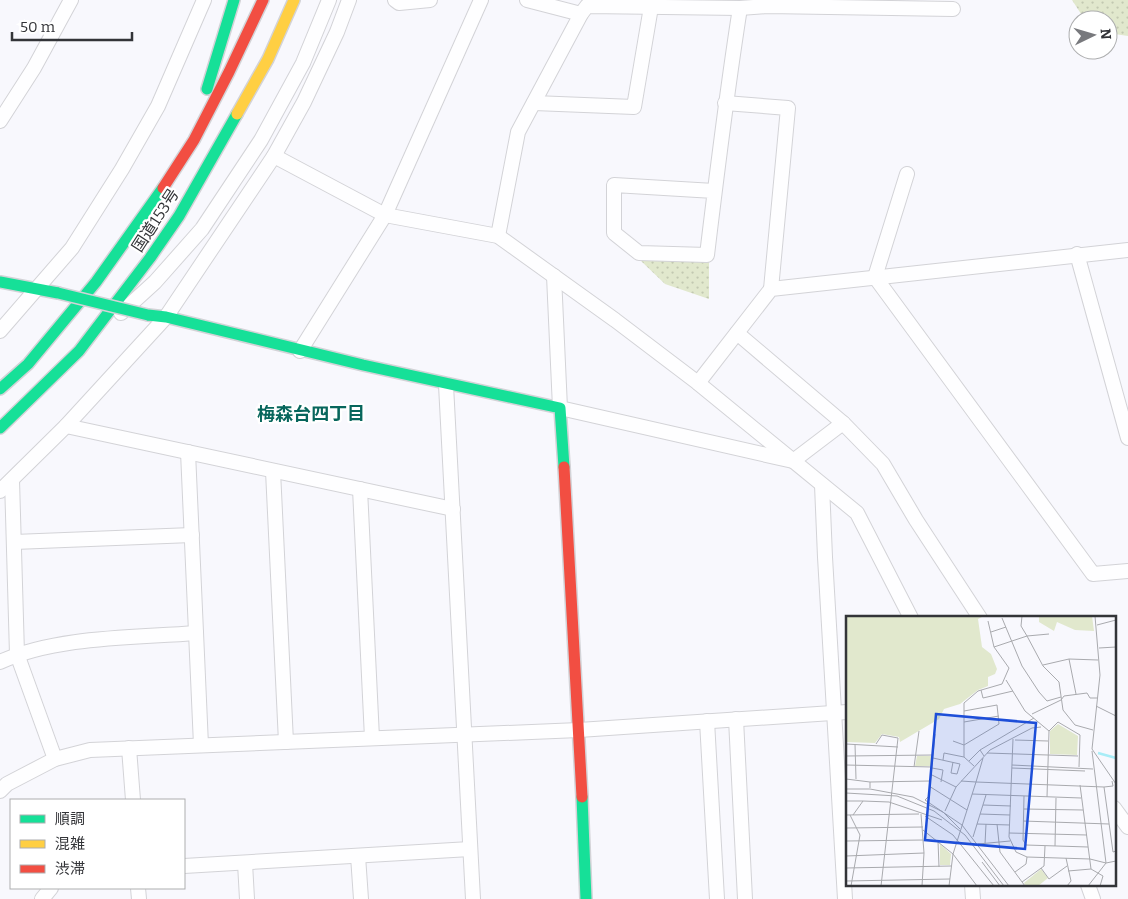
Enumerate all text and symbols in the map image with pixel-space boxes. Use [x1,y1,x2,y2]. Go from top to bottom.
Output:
scale bar [12,10,132,42]
north arrow [1068,10,1118,60]
text: 50 m [20,18,56,36]
text: N [1097,28,1114,40]
street label: 国道153号 [128,185,183,256]
district label: 梅森台四丁目 [257,403,365,425]
inset map [846,616,1116,886]
legend [10,799,185,889]
text: 順調 [55,810,85,828]
text: 混雑 [55,835,85,853]
text: 渋滞 [55,860,85,878]

